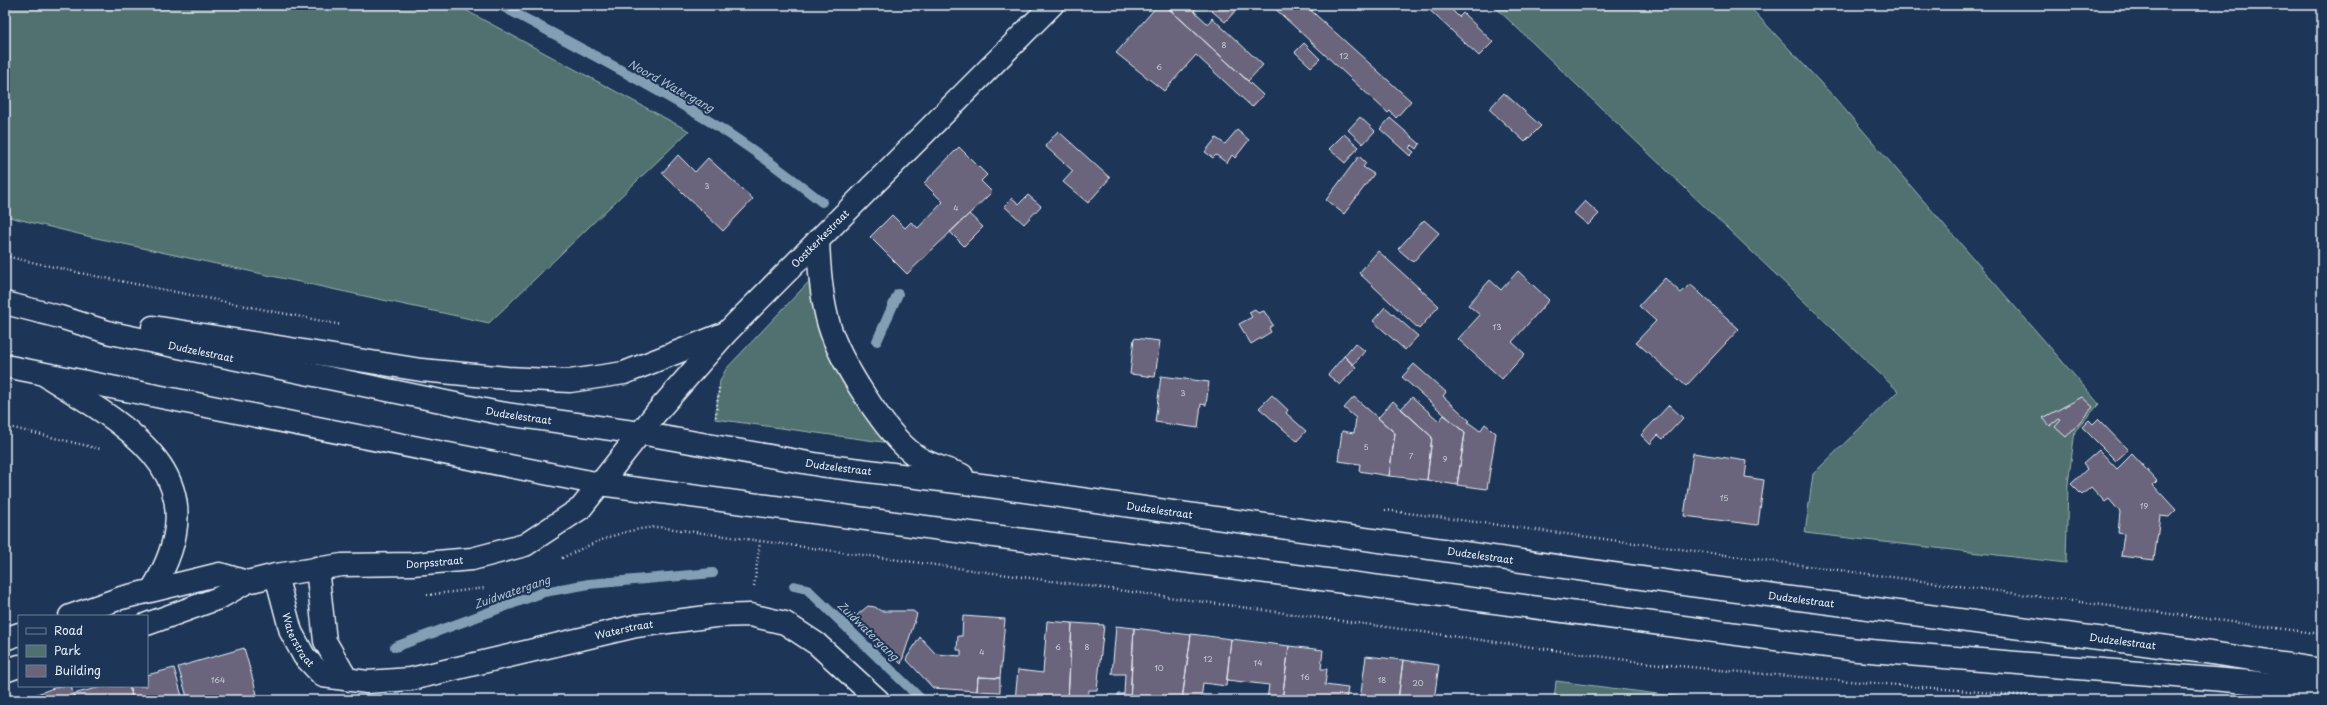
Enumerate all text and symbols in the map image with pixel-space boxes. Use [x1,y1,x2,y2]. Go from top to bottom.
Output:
house number: 8 [1222,39,1227,51]
house number: 12 [1339,50,1349,62]
water label: Noord Watergang [625,55,718,116]
house number: 6 [1156,61,1162,73]
house number: 3 [704,180,710,192]
house number: 4 [953,202,959,214]
street label: Oostkerkestraat [787,206,852,271]
house number: 13 [1493,321,1501,333]
street label: Dudzelestraat [167,337,235,365]
house number: 3 [1180,387,1186,399]
street label: Dudzelestraat [484,402,553,427]
house number: 5 [1363,441,1369,453]
house number: 7 [1409,450,1414,462]
house number: 9 [1443,453,1448,465]
street label: Dudzelestraat [804,454,872,478]
house number: 15 [1720,492,1728,504]
street label: Dudzelestraat [1125,497,1194,522]
house number: 19 [2140,500,2148,512]
street label: Dudzelestraat [1446,543,1515,567]
street label: Dorpsstraat [406,552,464,571]
water label: Zuidwatergang [471,570,553,613]
street label: Dudzelestraat [1767,587,1835,611]
water label: Zuidwatergang [834,597,903,665]
street label: Waterstraat [279,611,318,670]
legend [18,615,148,687]
street label: Waterstraat [593,616,654,642]
text: Road [54,621,83,639]
street label: Dudzelestraat [2088,629,2157,652]
text: Park [54,641,81,659]
house number: 6 [1055,641,1061,653]
house number: 8 [1085,641,1090,653]
house number: 4 [979,646,985,658]
house number: 12 [1203,653,1213,665]
house number: 14 [1254,657,1262,669]
text: Building [54,661,101,679]
house number: 10 [1154,662,1164,674]
house number: 16 [1300,671,1310,683]
house number: 164 [211,674,225,686]
house number: 18 [1378,674,1386,686]
house number: 20 [1412,677,1424,689]

